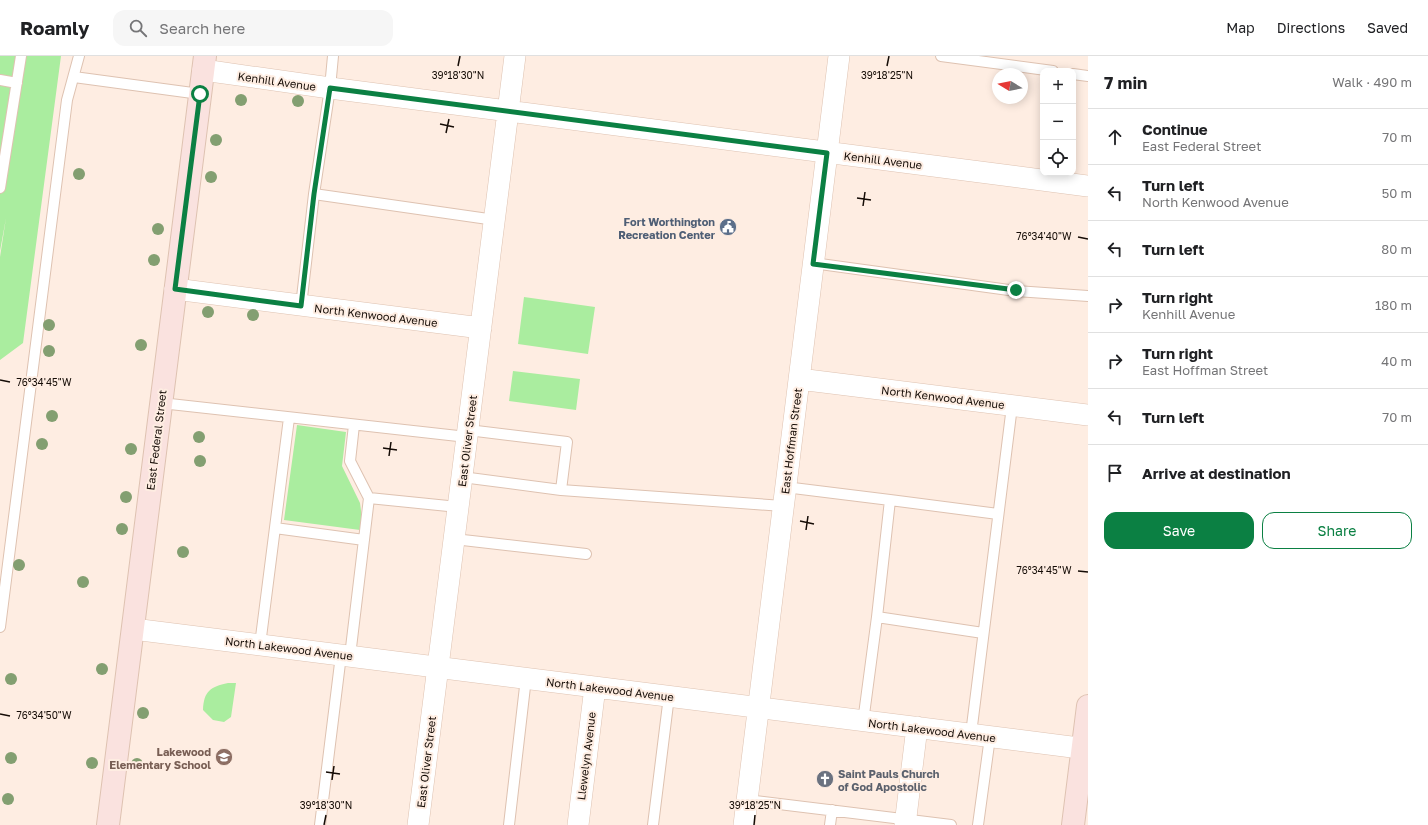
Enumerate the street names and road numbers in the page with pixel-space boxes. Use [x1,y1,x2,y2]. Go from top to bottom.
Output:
street label: Kenhill Avenue [237,69,317,93]
street label: Kenhill Avenue [843,149,923,171]
street label: North Kenwood Avenue [314,301,438,329]
street label: North Kenwood Avenue [881,383,1005,411]
street label: East Hoffman Street [778,387,804,495]
street label: East Federal Street [143,389,169,491]
street label: East Oliver Street [455,394,479,488]
street label: North Lakewood Avenue [224,634,354,662]
street label: North Lakewood Avenue [545,675,675,703]
street label: Llewelyn Avenue [574,711,598,801]
street label: East Oliver Street [414,715,438,809]
street label: North Lakewood Avenue [867,716,997,744]

